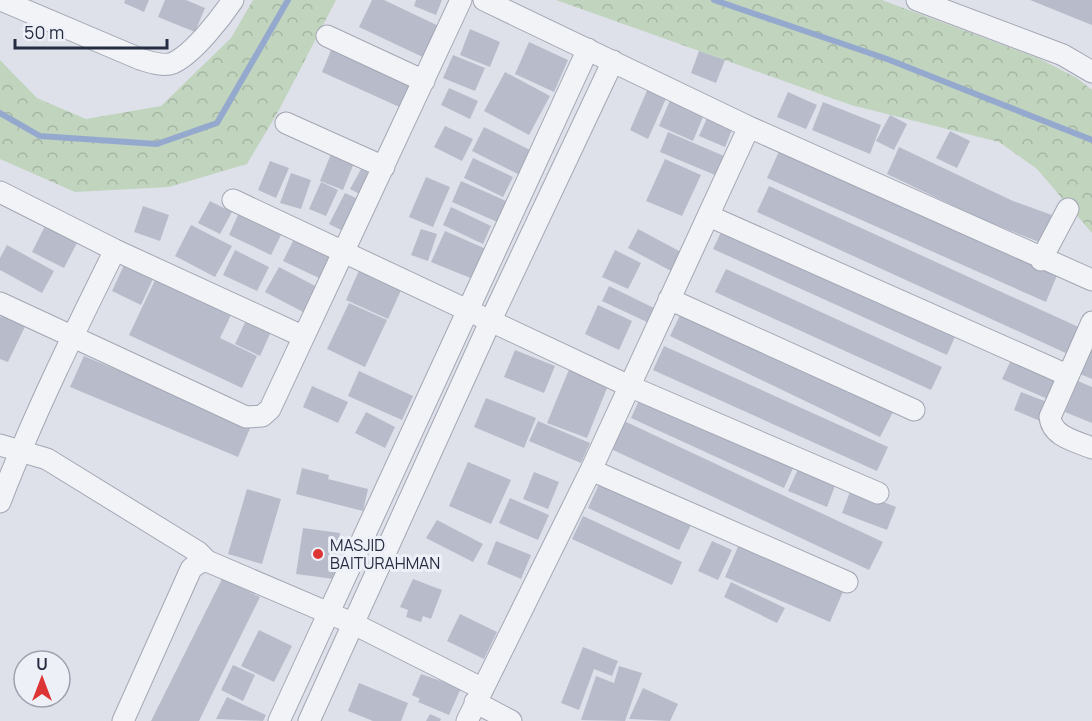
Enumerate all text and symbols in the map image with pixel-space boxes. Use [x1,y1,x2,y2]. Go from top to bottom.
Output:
scale bar [15,12,166,50]
text: 50 m [24,20,64,44]
place label: MASJID BAITURAHMAN [330,534,440,574]
marker: MASJID BAITURAHMAN [311,547,325,561]
north arrow [12,649,72,709]
text: U [36,653,48,675]

